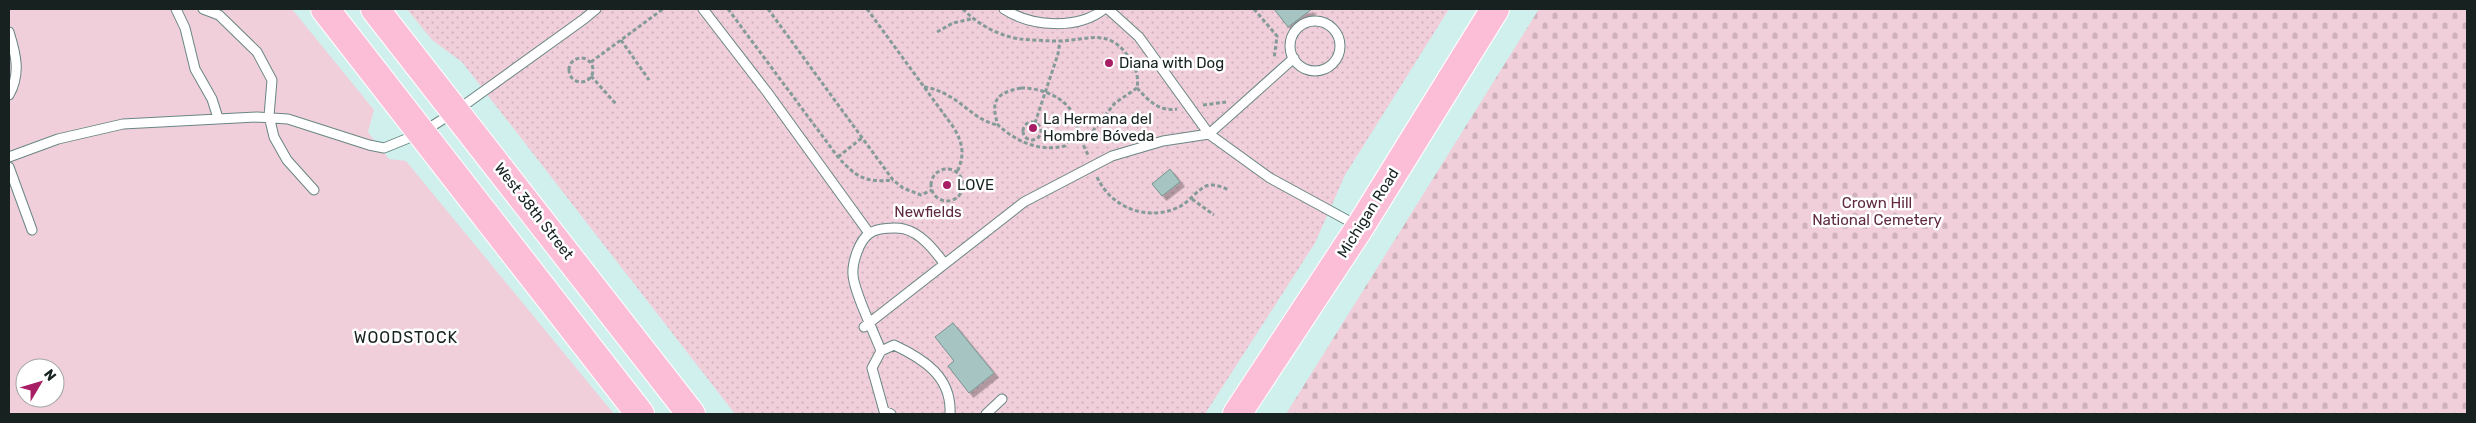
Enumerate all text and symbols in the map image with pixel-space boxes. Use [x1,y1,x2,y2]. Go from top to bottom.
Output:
place label: Diana with Dog [1119,54,1224,72]
marker: Diana with Dog [1103,57,1115,69]
place label: La Hermana del Hombre Bóveda [1043,110,1154,145]
marker: La Hermana del Hombre Bóveda [1027,122,1039,134]
street label: West 38th Street [491,159,577,263]
street label: Michigan Road [1333,165,1403,261]
place label: LOVE [957,176,994,194]
marker: LOVE [941,179,953,191]
park label: Crown Hill National Cemetery [1812,194,1942,229]
park label: Newfields [894,203,962,221]
district label: WOODSTOCK [354,328,458,347]
north arrow [15,358,65,408]
text: N [40,366,60,385]

